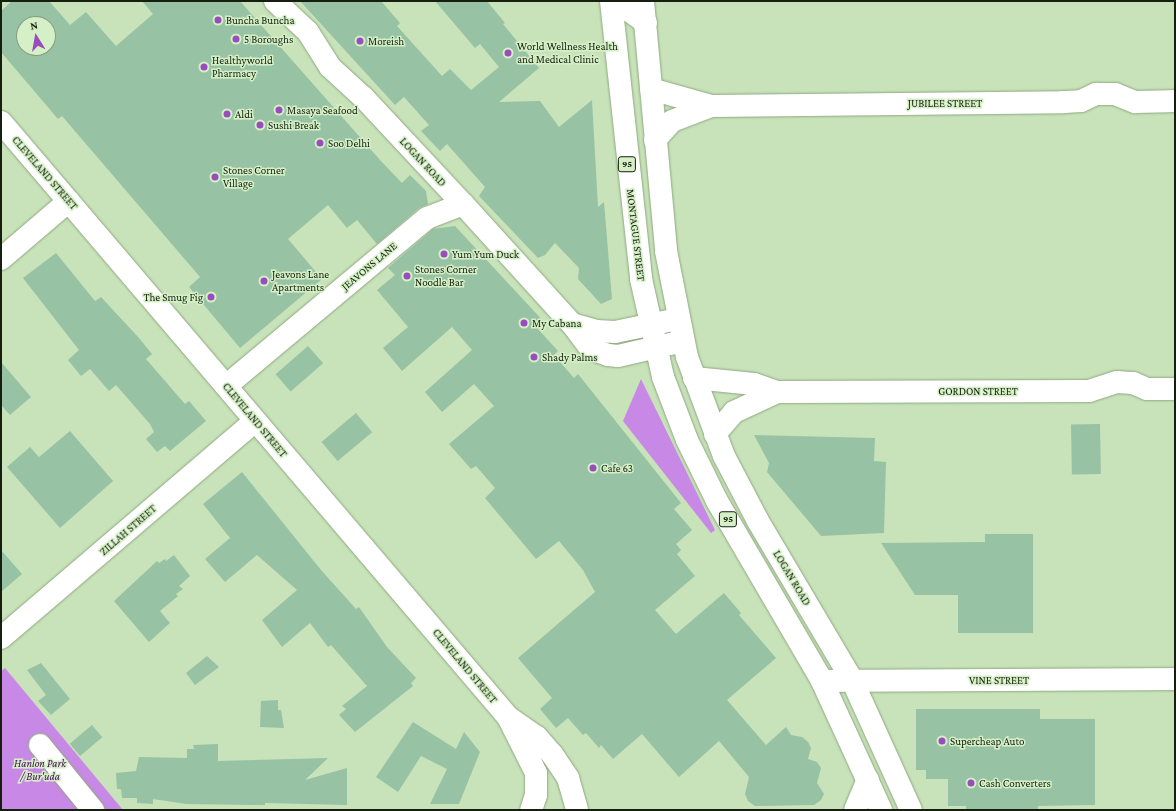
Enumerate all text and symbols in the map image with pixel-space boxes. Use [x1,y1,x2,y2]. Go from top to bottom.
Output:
place label: Buncha Buncha [226,13,295,27]
marker: Buncha Buncha [213,15,223,25]
north arrow [16,16,56,56]
text: N [29,19,39,32]
place label: 5 Boroughs [244,32,293,46]
marker: 5 Boroughs [231,34,241,44]
place label: Moreish [368,34,404,48]
marker: Moreish [355,36,365,46]
place label: World Wellness Health and Medical Clinic [517,40,618,66]
marker: World Wellness Health and Medical Clinic [502,47,514,59]
place label: Healthyworld Pharmacy [212,54,273,80]
marker: Healthyworld Pharmacy [199,62,209,72]
street label: JUBILEE STREET [908,96,982,110]
place label: Masaya Seafood [287,103,358,117]
marker: Masaya Seafood [274,105,284,115]
place label: Aldi [235,107,253,121]
marker: Aldi [222,109,232,119]
place label: Sushi Break [268,118,319,132]
marker: Sushi Break [255,120,265,130]
street label: CLEVELAND STREET [9,133,81,213]
street label: LOGAN ROAD [397,135,449,189]
place label: Soo Delhi [328,136,370,150]
marker: Soo Delhi [315,138,325,148]
road number: 95 [617,156,637,172]
place label: Stones Corner Village [223,164,285,190]
marker: Stones Corner Village [210,172,220,182]
street label: MONTAGUE STREET [624,188,648,282]
street label: JEAVONS LANE [339,239,399,293]
place label: Yum Yum Duck [452,247,519,261]
marker: Yum Yum Duck [439,249,449,259]
place label: Stones Corner Noodle Bar [415,263,477,289]
place label: Jeavons Lane Apartments [272,268,329,294]
marker: Stones Corner Noodle Bar [402,271,412,281]
marker: Jeavons Lane Apartments [259,276,269,286]
place label: The Smug Fig [143,290,203,304]
marker: The Smug Fig [206,292,216,302]
place label: My Cabana [532,316,582,330]
marker: My Cabana [519,318,529,328]
place label: Shady Palms [542,350,598,364]
marker: Shady Palms [529,352,539,362]
street label: CLEVELAND STREET [220,380,290,460]
street label: GORDON STREET [938,384,1018,398]
place label: Cafe 63 [601,461,633,475]
marker: Cafe 63 [588,463,598,473]
street label: ZILLAH STREET [97,502,159,558]
road number: 95 [718,511,738,527]
street label: LOGAN ROAD [770,548,814,608]
street label: CLEVELAND STREET [430,626,500,706]
street label: VINE STREET [969,673,1029,687]
place label: Supercheap Auto [950,734,1024,748]
marker: Supercheap Auto [937,736,947,746]
park label: Hanlon Park / Bur'uda [14,757,66,783]
place label: Cash Converters [979,776,1051,790]
marker: Cash Converters [966,778,976,788]

